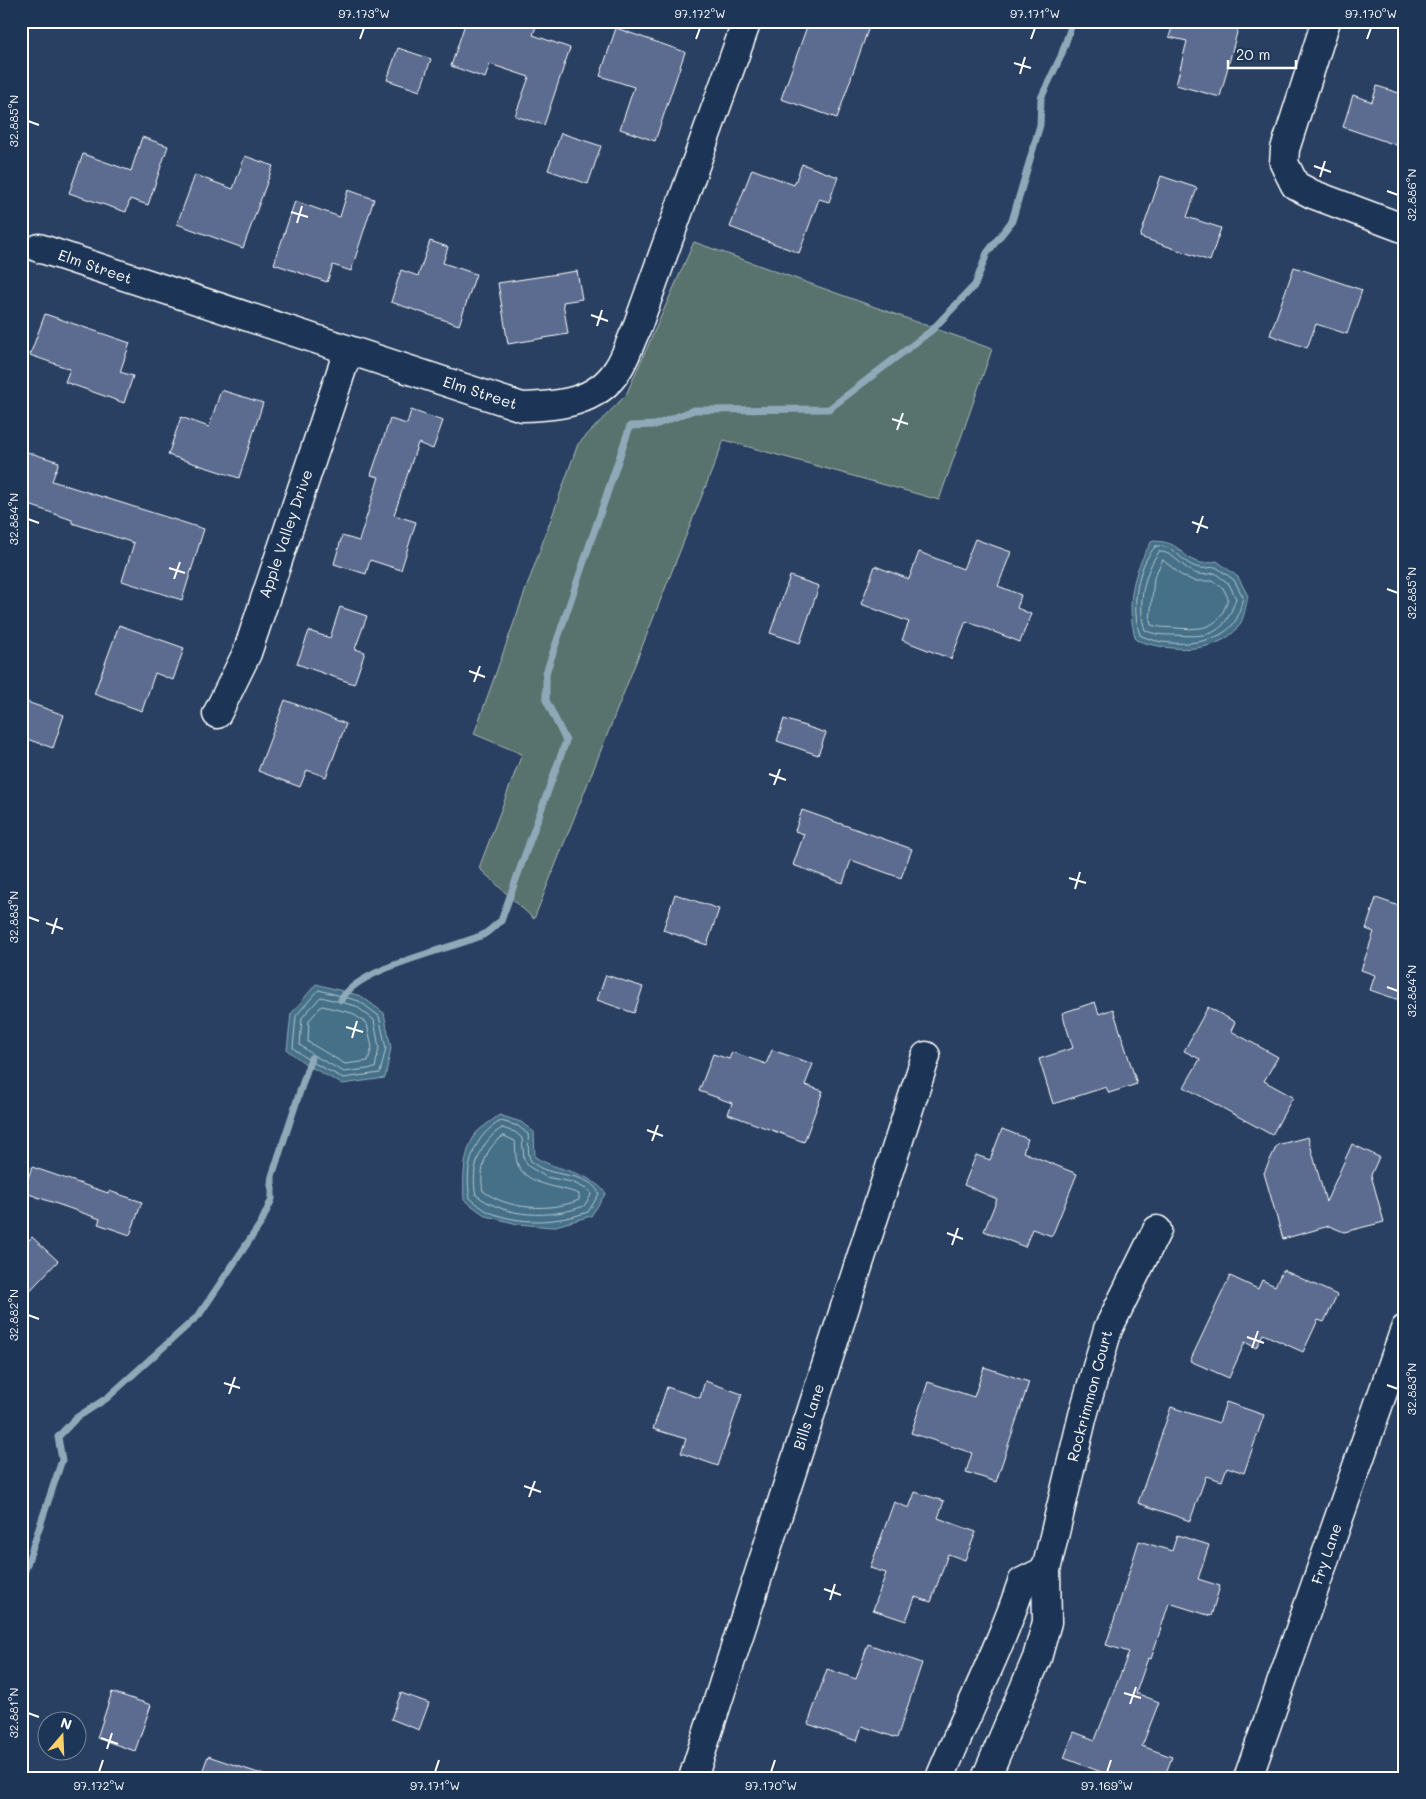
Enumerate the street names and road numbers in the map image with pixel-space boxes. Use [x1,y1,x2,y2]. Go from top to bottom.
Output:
street label: Elm Street [56,244,135,288]
street label: Elm Street [441,371,520,413]
street label: Apple Valley Drive [254,467,316,601]
street label: Rockrimmon Court [1062,1328,1116,1464]
street label: Bills Lane [788,1381,828,1452]
street label: Fry Lane [1306,1520,1346,1587]

